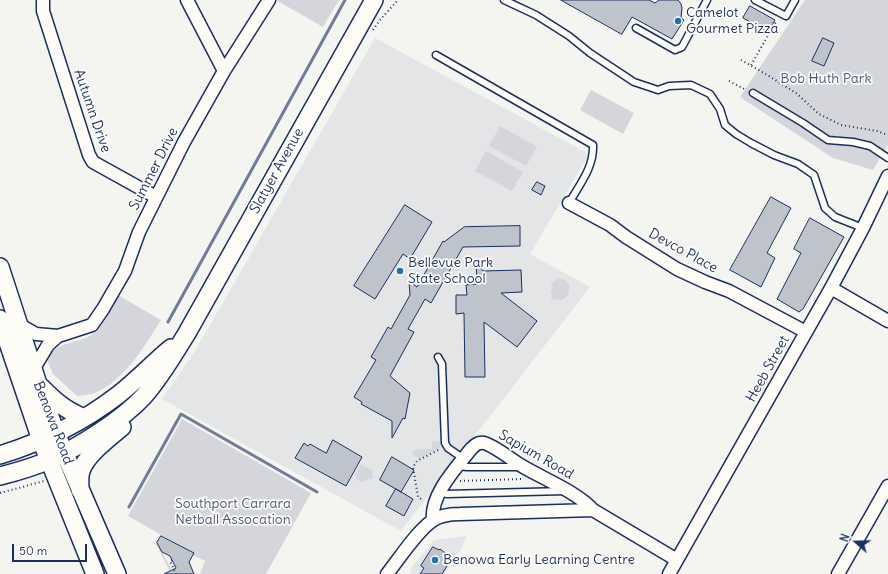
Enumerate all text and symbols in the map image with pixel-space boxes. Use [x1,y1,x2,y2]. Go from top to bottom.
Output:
place label: Camelot Gourmet Pizza [686,5,779,38]
marker: Camelot Gourmet Pizza [673,16,683,26]
street label: Autumn Drive [70,67,114,155]
park label: Bob Huth Park [780,71,872,87]
street label: Summer Drive [126,125,182,213]
street label: Slatyer Avenue [247,125,307,217]
street label: Devco Place [646,225,720,277]
place label: Bellevue Park State School [408,255,493,288]
marker: Bellevue Park State School [395,266,405,276]
street label: Heeb Street [743,333,793,405]
street label: Benowa Road [29,379,77,467]
street label: Sapium Road [496,427,576,483]
park label: Southport Carrara Netball Assocation [175,496,291,528]
north arrow [836,522,876,562]
text: N [837,532,853,544]
scale bar [14,536,89,562]
text: 50 m [19,543,47,558]
place label: Benowa Early Learning Centre [443,552,635,568]
marker: Benowa Early Learning Centre [430,555,440,565]

